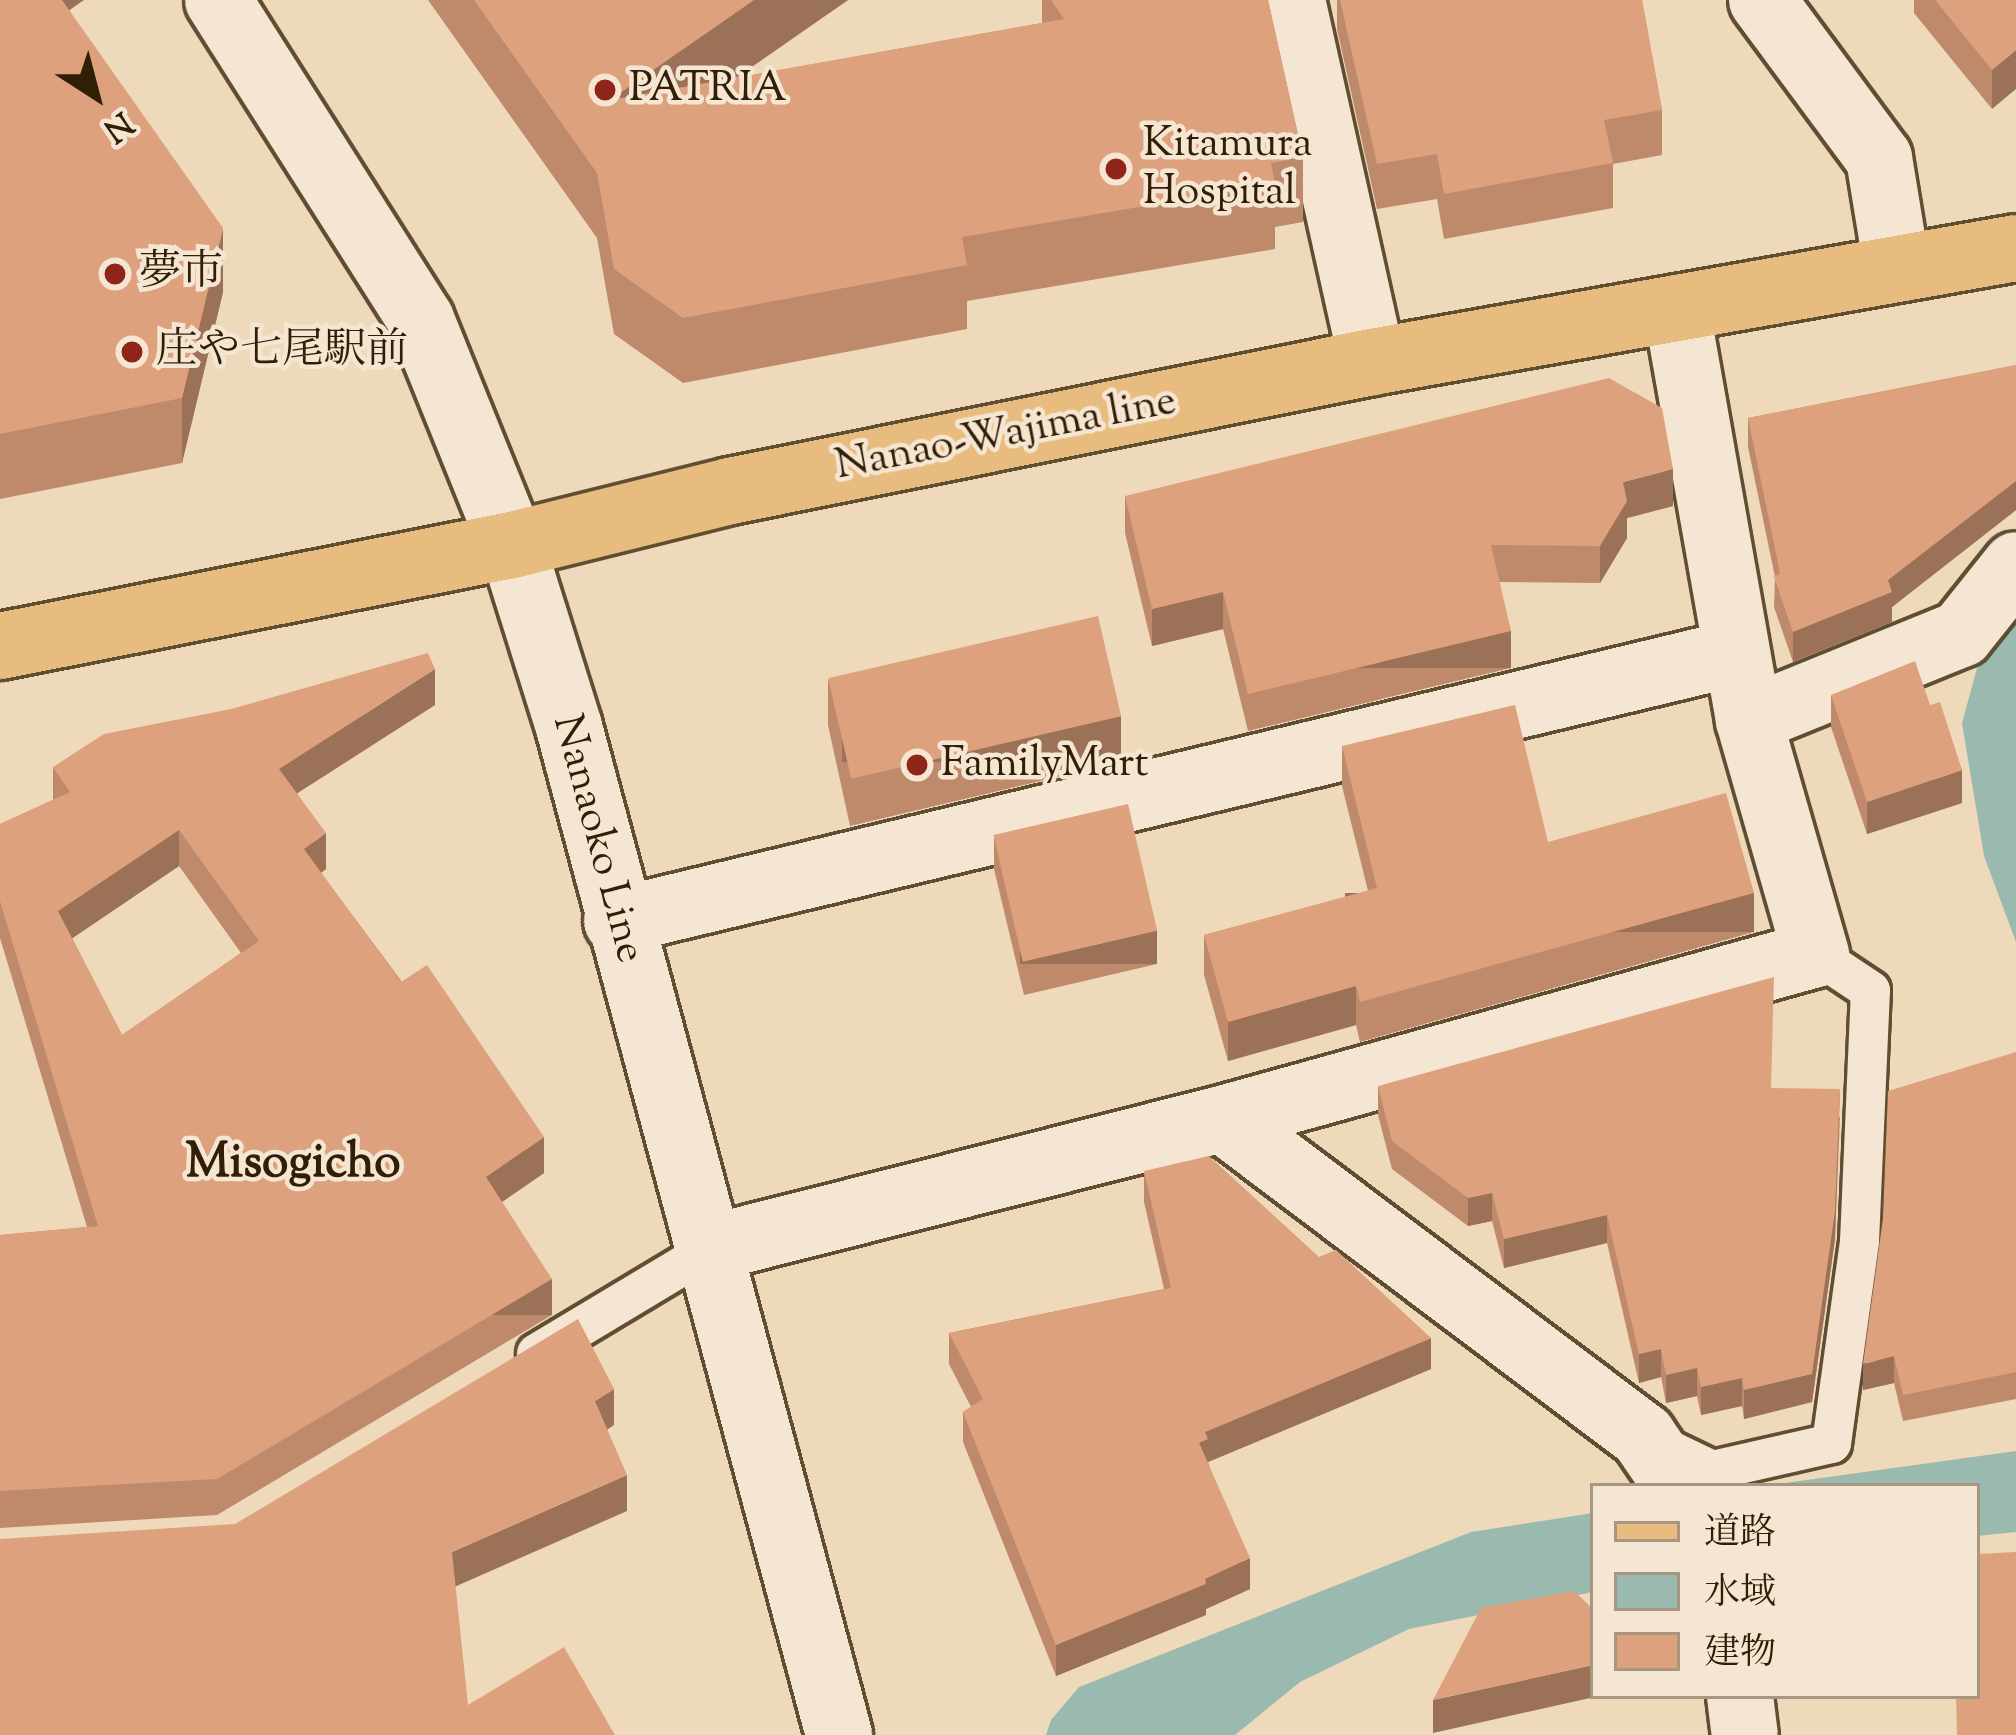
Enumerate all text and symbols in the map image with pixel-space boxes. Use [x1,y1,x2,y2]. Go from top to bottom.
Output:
north arrow [36,36,156,156]
place label: PATRIA [629,65,787,115]
marker: PATRIA [592,77,618,103]
text: N [92,98,142,152]
place label: Kitamura Hospital [1143,120,1312,219]
marker: Kitamura Hospital [1100,153,1132,185]
place label: 夢市 [139,249,223,299]
marker: 夢市 [102,261,128,287]
place label: 庄や七尾駅前 [156,327,408,377]
marker: 庄や七尾駅前 [119,339,145,365]
street label: Nanao-Wajima line [831,377,1181,493]
street label: Nanaoko Line [540,710,654,968]
place label: FamilyMart [941,740,1149,790]
marker: FamilyMart [904,752,930,778]
district label: Misogicho [185,1136,401,1194]
legend [1590,1483,1980,1699]
text: 道路 [1704,1508,1776,1560]
text: 水域 [1704,1568,1776,1620]
text: 建物 [1704,1628,1776,1680]

